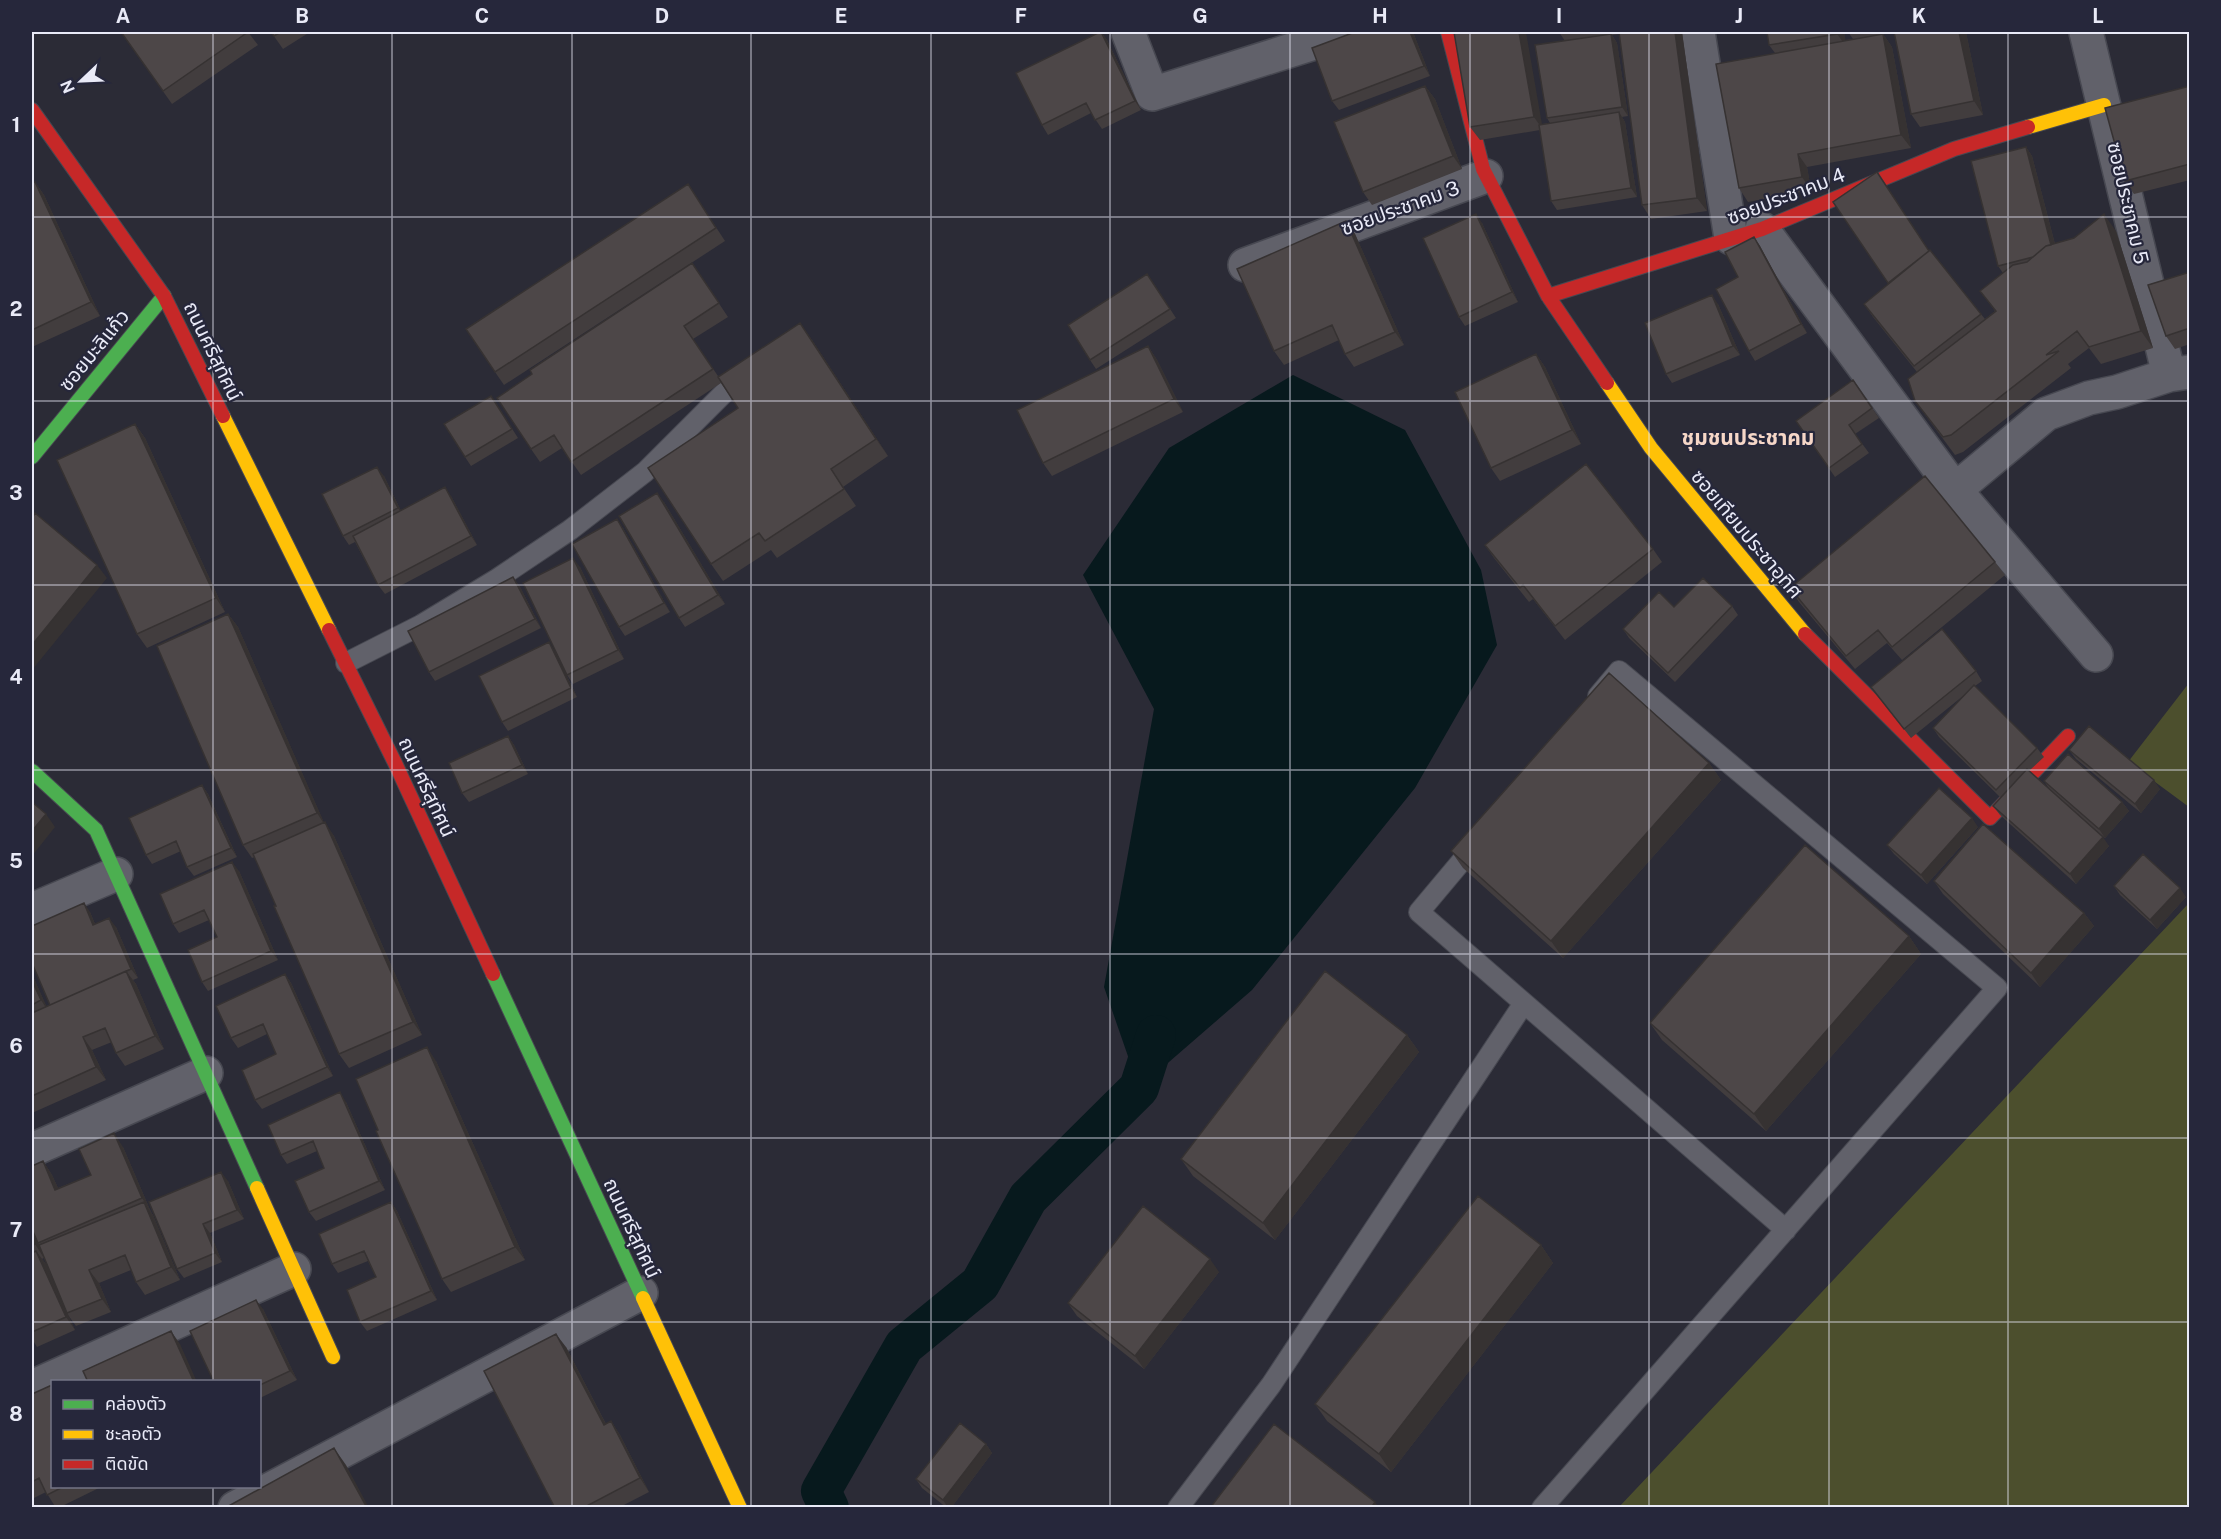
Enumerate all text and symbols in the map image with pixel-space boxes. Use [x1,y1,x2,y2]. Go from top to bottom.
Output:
text: A [116,4,130,28]
text: B [295,4,309,28]
text: C [475,4,489,28]
text: D [655,4,669,28]
text: E [835,4,847,28]
text: F [1015,4,1027,28]
text: G [1192,4,1208,28]
text: H [1372,4,1388,28]
text: I [1556,4,1562,28]
text: J [1735,4,1743,28]
text: K [1912,4,1926,28]
text: L [2092,4,2104,28]
north arrow [51,51,111,111]
text: N [56,77,79,96]
text: 1 [12,113,20,137]
street label: ซอยประชาคม 5 [2102,140,2154,266]
street label: ซอยประชาคม 4 [1724,163,1848,229]
street label: ซอยประชาคม 3 [1338,175,1462,241]
text: 2 [10,297,22,321]
street label: ถนนศรีสุทัศน์ [179,298,247,404]
street label: ซอยมะลิแก้ว [54,304,134,396]
district label: ชุมชนประชาคม [1682,425,1814,451]
street label: ซอยเทียมประชาอุทิศ [1686,465,1808,603]
text: 3 [9,481,23,505]
text: 4 [9,665,23,689]
street label: ถนนศรีสุทัศน์ [393,733,461,841]
text: 5 [9,849,23,873]
text: 6 [9,1034,23,1058]
street label: ถนนศรีสุทัศน์ [598,1174,666,1282]
text: 7 [10,1218,22,1242]
legend [51,1380,261,1488]
text: คล่องตัว [105,1393,167,1414]
text: 8 [9,1402,23,1426]
text: ชะลอตัว [105,1423,162,1444]
text: ติดขัด [105,1453,148,1474]

